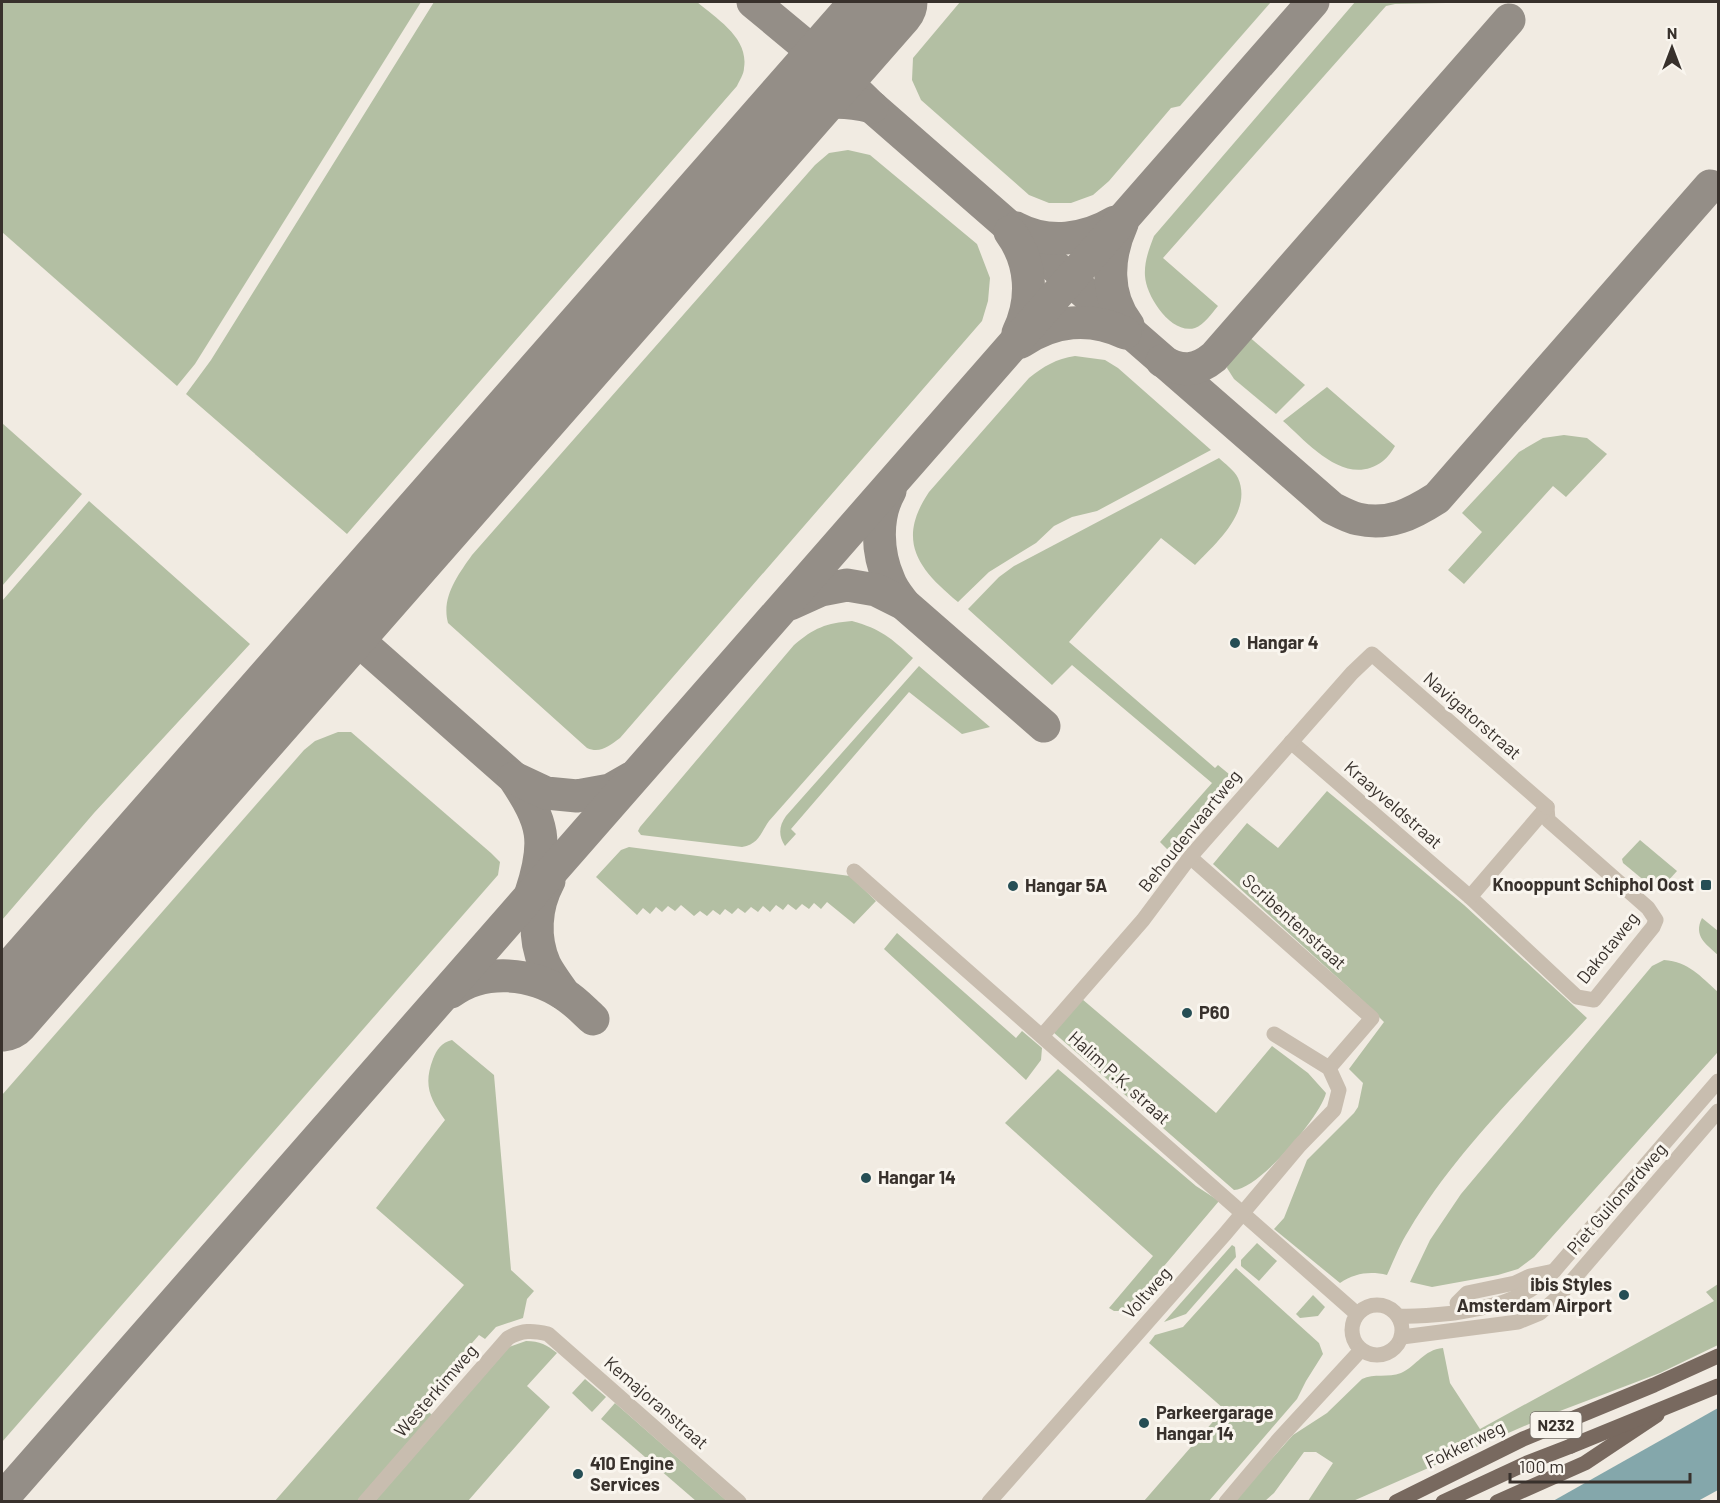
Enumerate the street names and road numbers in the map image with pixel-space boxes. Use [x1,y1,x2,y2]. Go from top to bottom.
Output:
street label: Navigatorstraat [1419,667,1526,764]
street label: Kraayveldstraat [1340,756,1447,853]
street label: Behoudenvaartweg [1133,765,1245,896]
street label: Scribentenstraat [1238,869,1351,974]
street label: Dakotaweg [1572,907,1643,988]
street label: Halim P.K. straat [1064,1026,1175,1129]
street label: Piet Guilonardweg [1562,1138,1671,1259]
street label: Voltweg [1117,1262,1175,1323]
street label: Westerkimweg [389,1339,481,1441]
street label: Kemajoranstraat [600,1351,713,1453]
road number: N232 [1530,1412,1582,1438]
street label: Fokkerweg [1421,1415,1508,1473]

